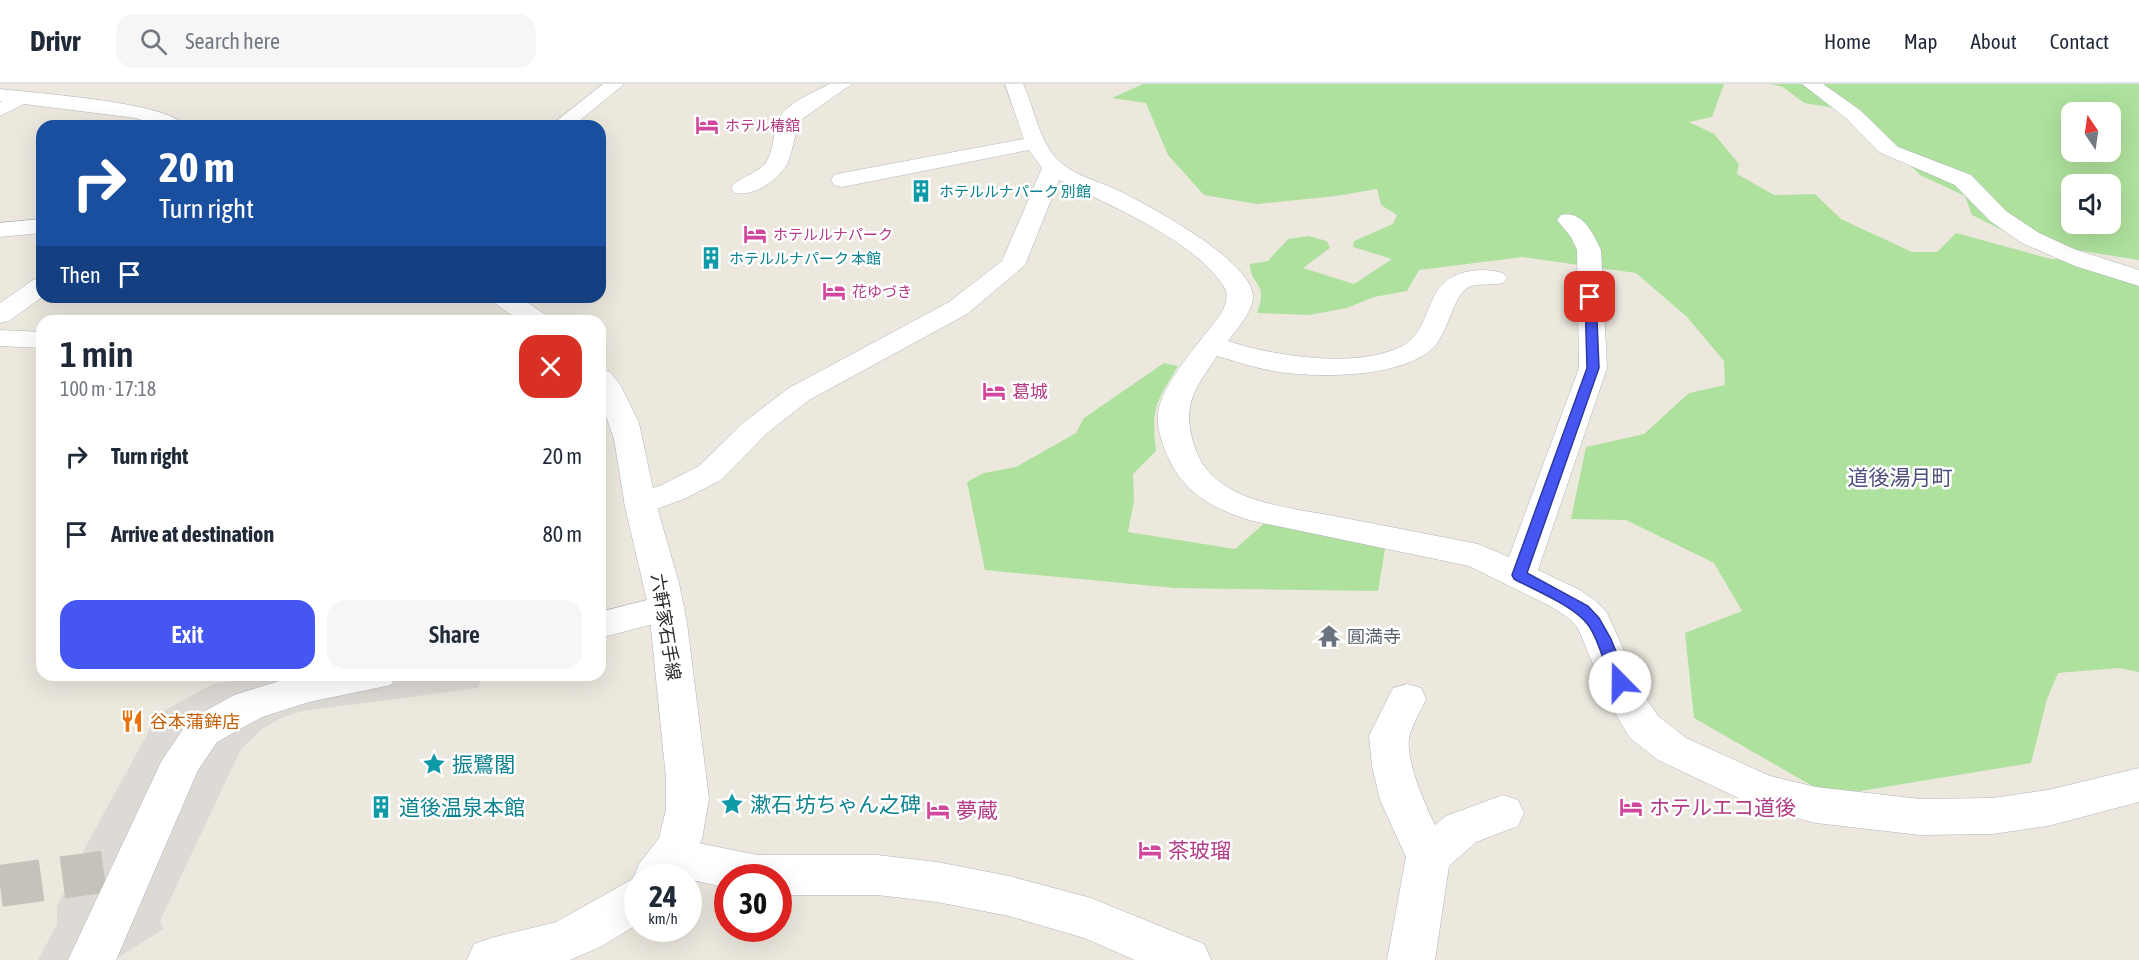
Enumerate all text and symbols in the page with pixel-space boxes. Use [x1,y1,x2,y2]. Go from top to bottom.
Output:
search box [116,14,536,68]
text: Drivr [30,25,80,57]
icon: search [137,25,170,58]
text: Search here [185,28,280,54]
text: Home [1824,29,1871,53]
text: Map [1904,29,1938,53]
text: About [1971,29,2017,53]
text: Contact [2050,29,2109,53]
north arrow [2061,102,2121,162]
map controls [2061,102,2121,234]
hotel icon: ホテル椿舘 [694,112,720,138]
place label: ホテル椿舘 [725,117,800,134]
text: 20 m [159,143,234,191]
icon: right [60,144,138,222]
button: sound [2061,174,2121,234]
building icon: ホテルルナパーク 別館 [908,178,934,204]
place label: ホテルルナパーク 別館 [939,183,1091,200]
text: Turn right [159,193,254,224]
hotel icon: ホテルルナパーク [742,221,768,247]
place label: ホテルルナパーク [773,226,893,243]
building icon: ホテルルナパーク 本館 [698,245,724,271]
place label: ホテルルナパーク 本館 [729,250,881,267]
icon: arrive [113,258,146,291]
text: Then [60,262,101,288]
pin [1564,271,1615,322]
hotel icon: 花ゆづき [821,278,847,304]
icon: arrive [1573,280,1606,313]
place label: 花ゆづき [852,283,912,300]
text: 1 min [60,333,134,375]
button: close [519,335,582,398]
text: 100 m · 17:18 [60,377,156,400]
hotel icon: 葛城 [981,378,1007,404]
place label: 葛城 [1012,381,1048,402]
icon: right [60,440,93,473]
text: Turn right [111,443,188,469]
text: 20 m [542,443,582,469]
district label: 道後湯月町 [1848,465,1953,489]
icon: arrive [60,518,93,551]
text: Arrive at destination [111,521,274,547]
text: 80 m [542,521,582,547]
street label: 六軒家石手線 [647,572,685,682]
button: Exit [60,600,315,669]
button: Share [327,600,582,669]
temple icon: 圓満寺 [1316,623,1342,649]
place label: 圓満寺 [1347,626,1401,647]
position arrow [1588,650,1652,714]
restaurant icon: 谷本蒲鉾店 [119,708,145,734]
place label: 谷本蒲鉾店 [150,711,240,732]
place icon: 振鷺閣 [421,751,447,777]
place label: 振鷺閣 [452,752,515,776]
place icon: 漱石 坊ちゃん之碑 [719,791,745,817]
place label: 漱石 坊ちゃん之碑 [750,792,921,816]
building icon: 道後温泉本館 [368,794,394,820]
hotel icon: ホテルエコ道後 [1618,794,1644,820]
place label: 道後温泉本館 [399,795,525,819]
place label: ホテルエコ道後 [1649,795,1796,819]
hotel icon: 夢蔵 [925,797,951,823]
place label: 夢蔵 [956,798,998,822]
hotel icon: 茶玻瑠 [1137,837,1163,863]
place label: 茶玻瑠 [1168,838,1231,862]
speed limit sign: 30 [714,864,792,942]
text: 24 [649,879,677,913]
text: km/h [648,910,678,927]

